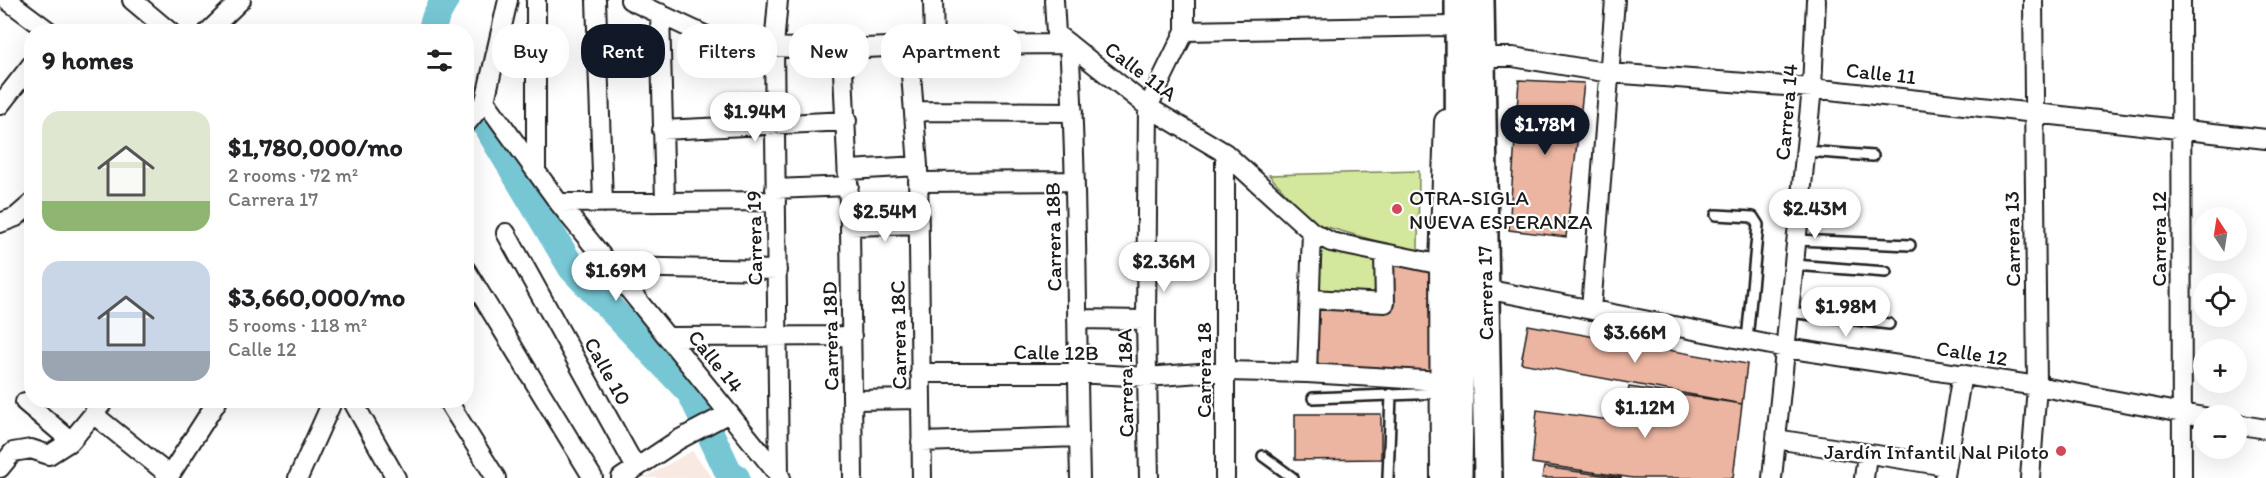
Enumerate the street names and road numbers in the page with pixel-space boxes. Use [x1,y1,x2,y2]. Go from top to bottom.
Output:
street label: Calle 11A [1100,36,1182,107]
street label: Calle 11 [1845,57,1918,89]
street label: Carrera 14 [1769,62,1803,161]
street label: Carrera 18B [1040,182,1066,292]
street label: Carrera 19 [741,190,767,286]
street label: Carrera 13 [1999,191,2025,287]
street label: Carrera 12 [2146,191,2171,287]
street label: Carrera 17 [1472,245,1498,341]
street label: Carrera 18C [885,280,911,390]
street label: Carrera 18D [817,281,843,391]
street label: Carrera 18 [1191,322,1216,418]
street label: Calle 14 [683,325,749,398]
street label: Carrera 18A [1112,328,1138,438]
street label: Calle 10 [579,333,637,409]
street label: Calle 12 [1935,335,2009,371]
street label: Calle 12B [1013,339,1099,365]

